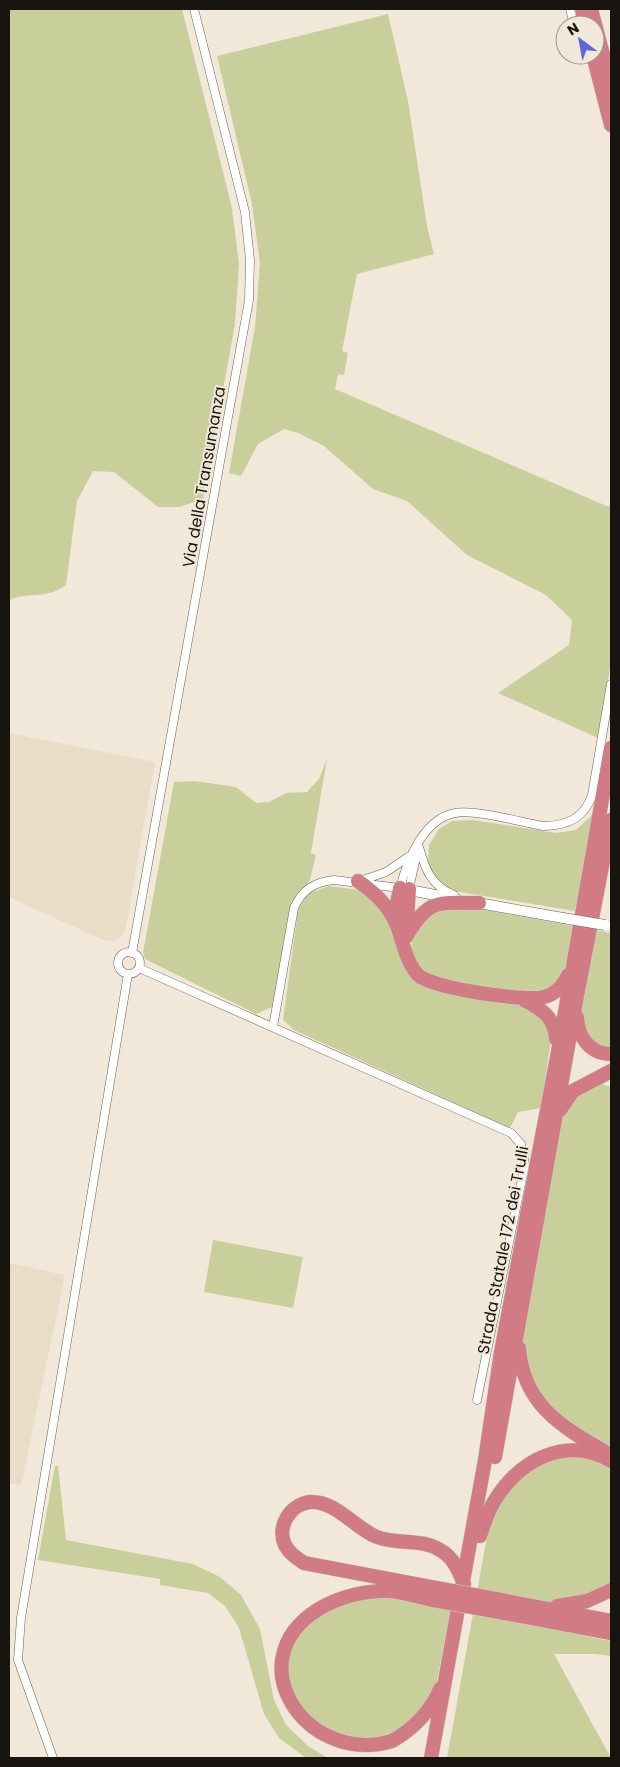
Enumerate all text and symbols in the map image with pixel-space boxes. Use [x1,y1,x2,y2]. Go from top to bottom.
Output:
north arrow [555,15,605,65]
text: N [563,18,583,40]
street label: Via della Transumanza [177,385,231,569]
street label: Strada Statale 172 dei Trulli [472,1144,534,1356]

